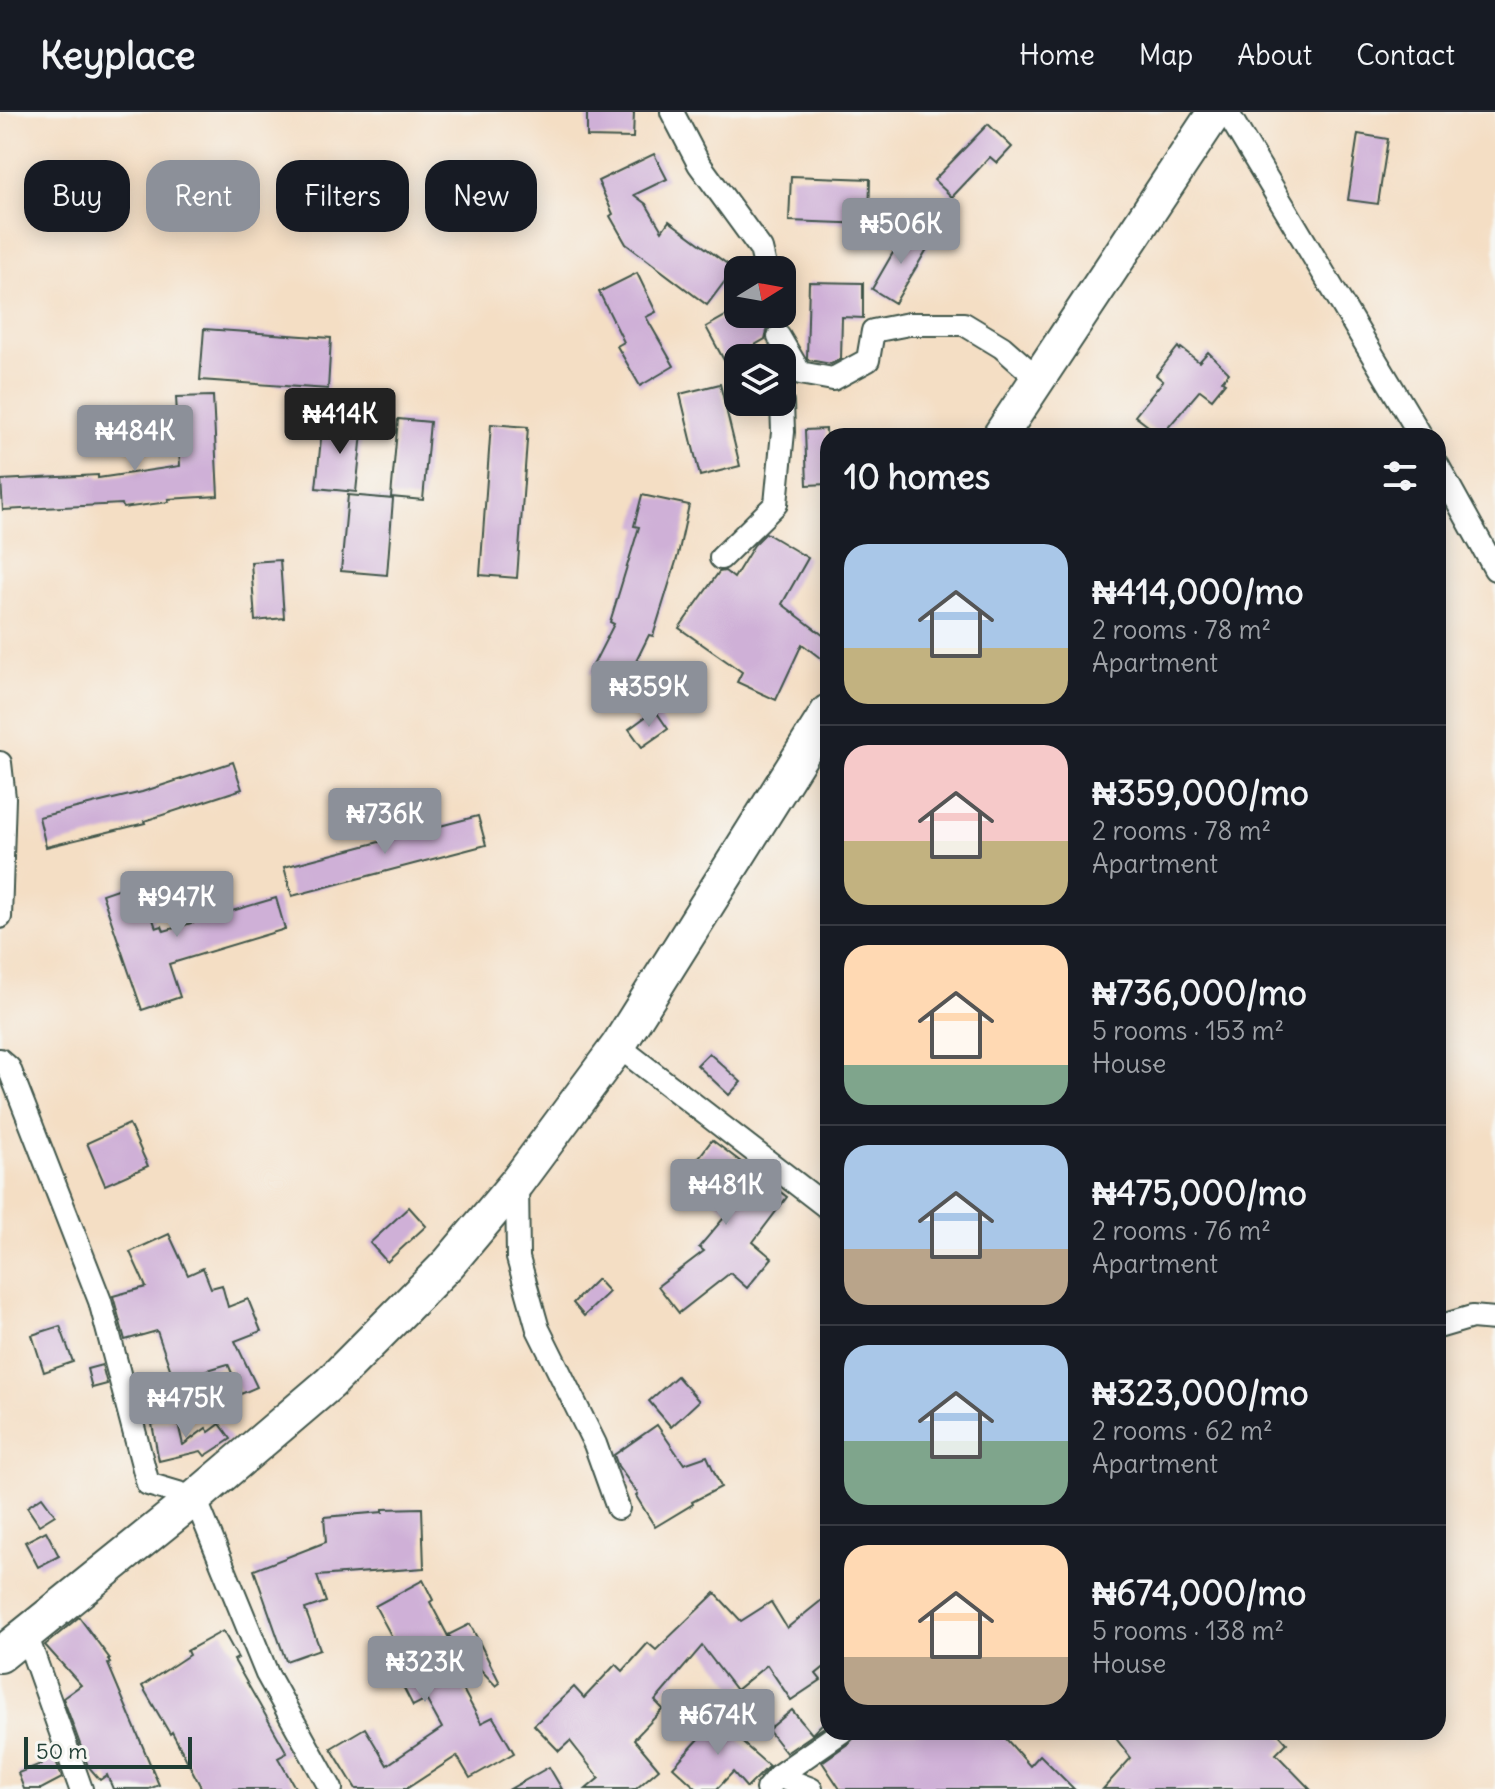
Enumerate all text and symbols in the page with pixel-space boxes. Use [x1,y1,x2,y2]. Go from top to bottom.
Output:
text: Keyplace [40,32,195,79]
text: Home [1019,37,1095,73]
text: Map [1139,37,1193,73]
text: About [1237,37,1312,73]
text: Contact [1356,37,1455,73]
chip: Buy [24,160,130,232]
chip: Rent [146,160,260,232]
chip: Filters [276,160,409,232]
chip: New [425,160,537,232]
pin: ₦506K [845,198,957,266]
text: ₦506K [860,207,942,240]
north arrow [724,256,796,328]
map controls [724,256,796,416]
button: layers [724,344,796,416]
pin: ₦414K [284,388,396,456]
text: ₦414K [303,397,377,430]
pin: ₦484K [79,405,191,473]
text: ₦484K [95,414,175,447]
icon: filters [1378,454,1422,498]
text: 10 homes [844,455,990,498]
text: ₦414,000/mo [1092,570,1304,613]
icon: home [908,576,1004,672]
text: 2 rooms · 78 m² [1092,613,1271,646]
text: Apartment [1092,646,1218,679]
pin: ₦359K [593,661,705,729]
text: ₦359K [609,670,689,703]
text: ₦359,000/mo [1092,771,1309,814]
icon: home [908,777,1004,873]
pin: ₦736K [329,788,441,856]
text: ₦736K [346,797,424,830]
text: 2 rooms · 78 m² [1092,814,1271,847]
text: Apartment [1092,847,1218,880]
pin: ₦947K [121,871,233,939]
text: ₦947K [138,880,216,913]
text: ₦736,000/mo [1092,971,1307,1014]
icon: home [908,977,1004,1073]
text: 5 rooms · 153 m² [1092,1014,1284,1047]
text: House [1092,1047,1166,1080]
pin: ₦481K [670,1159,782,1227]
text: ₦481K [688,1168,764,1201]
text: ₦475,000/mo [1092,1171,1307,1214]
icon: home [908,1177,1004,1273]
text: 2 rooms · 76 m² [1092,1214,1271,1247]
text: Apartment [1092,1247,1218,1280]
text: ₦323,000/mo [1092,1371,1309,1414]
pin: ₦475K [130,1372,242,1440]
icon: home [908,1377,1004,1473]
text: ₦475K [147,1381,225,1414]
text: 2 rooms · 62 m² [1092,1414,1273,1447]
text: Apartment [1092,1447,1218,1480]
text: ₦674,000/mo [1092,1571,1306,1614]
icon: home [908,1577,1004,1673]
text: 5 rooms · 138 m² [1092,1614,1284,1647]
pin: ₦323K [369,1636,481,1704]
text: ₦323K [386,1645,464,1678]
text: House [1092,1647,1166,1680]
pin: ₦674K [662,1689,774,1757]
text: ₦674K [679,1698,757,1731]
scale bar [24,1733,192,1769]
text: 50 m [36,1737,88,1765]

